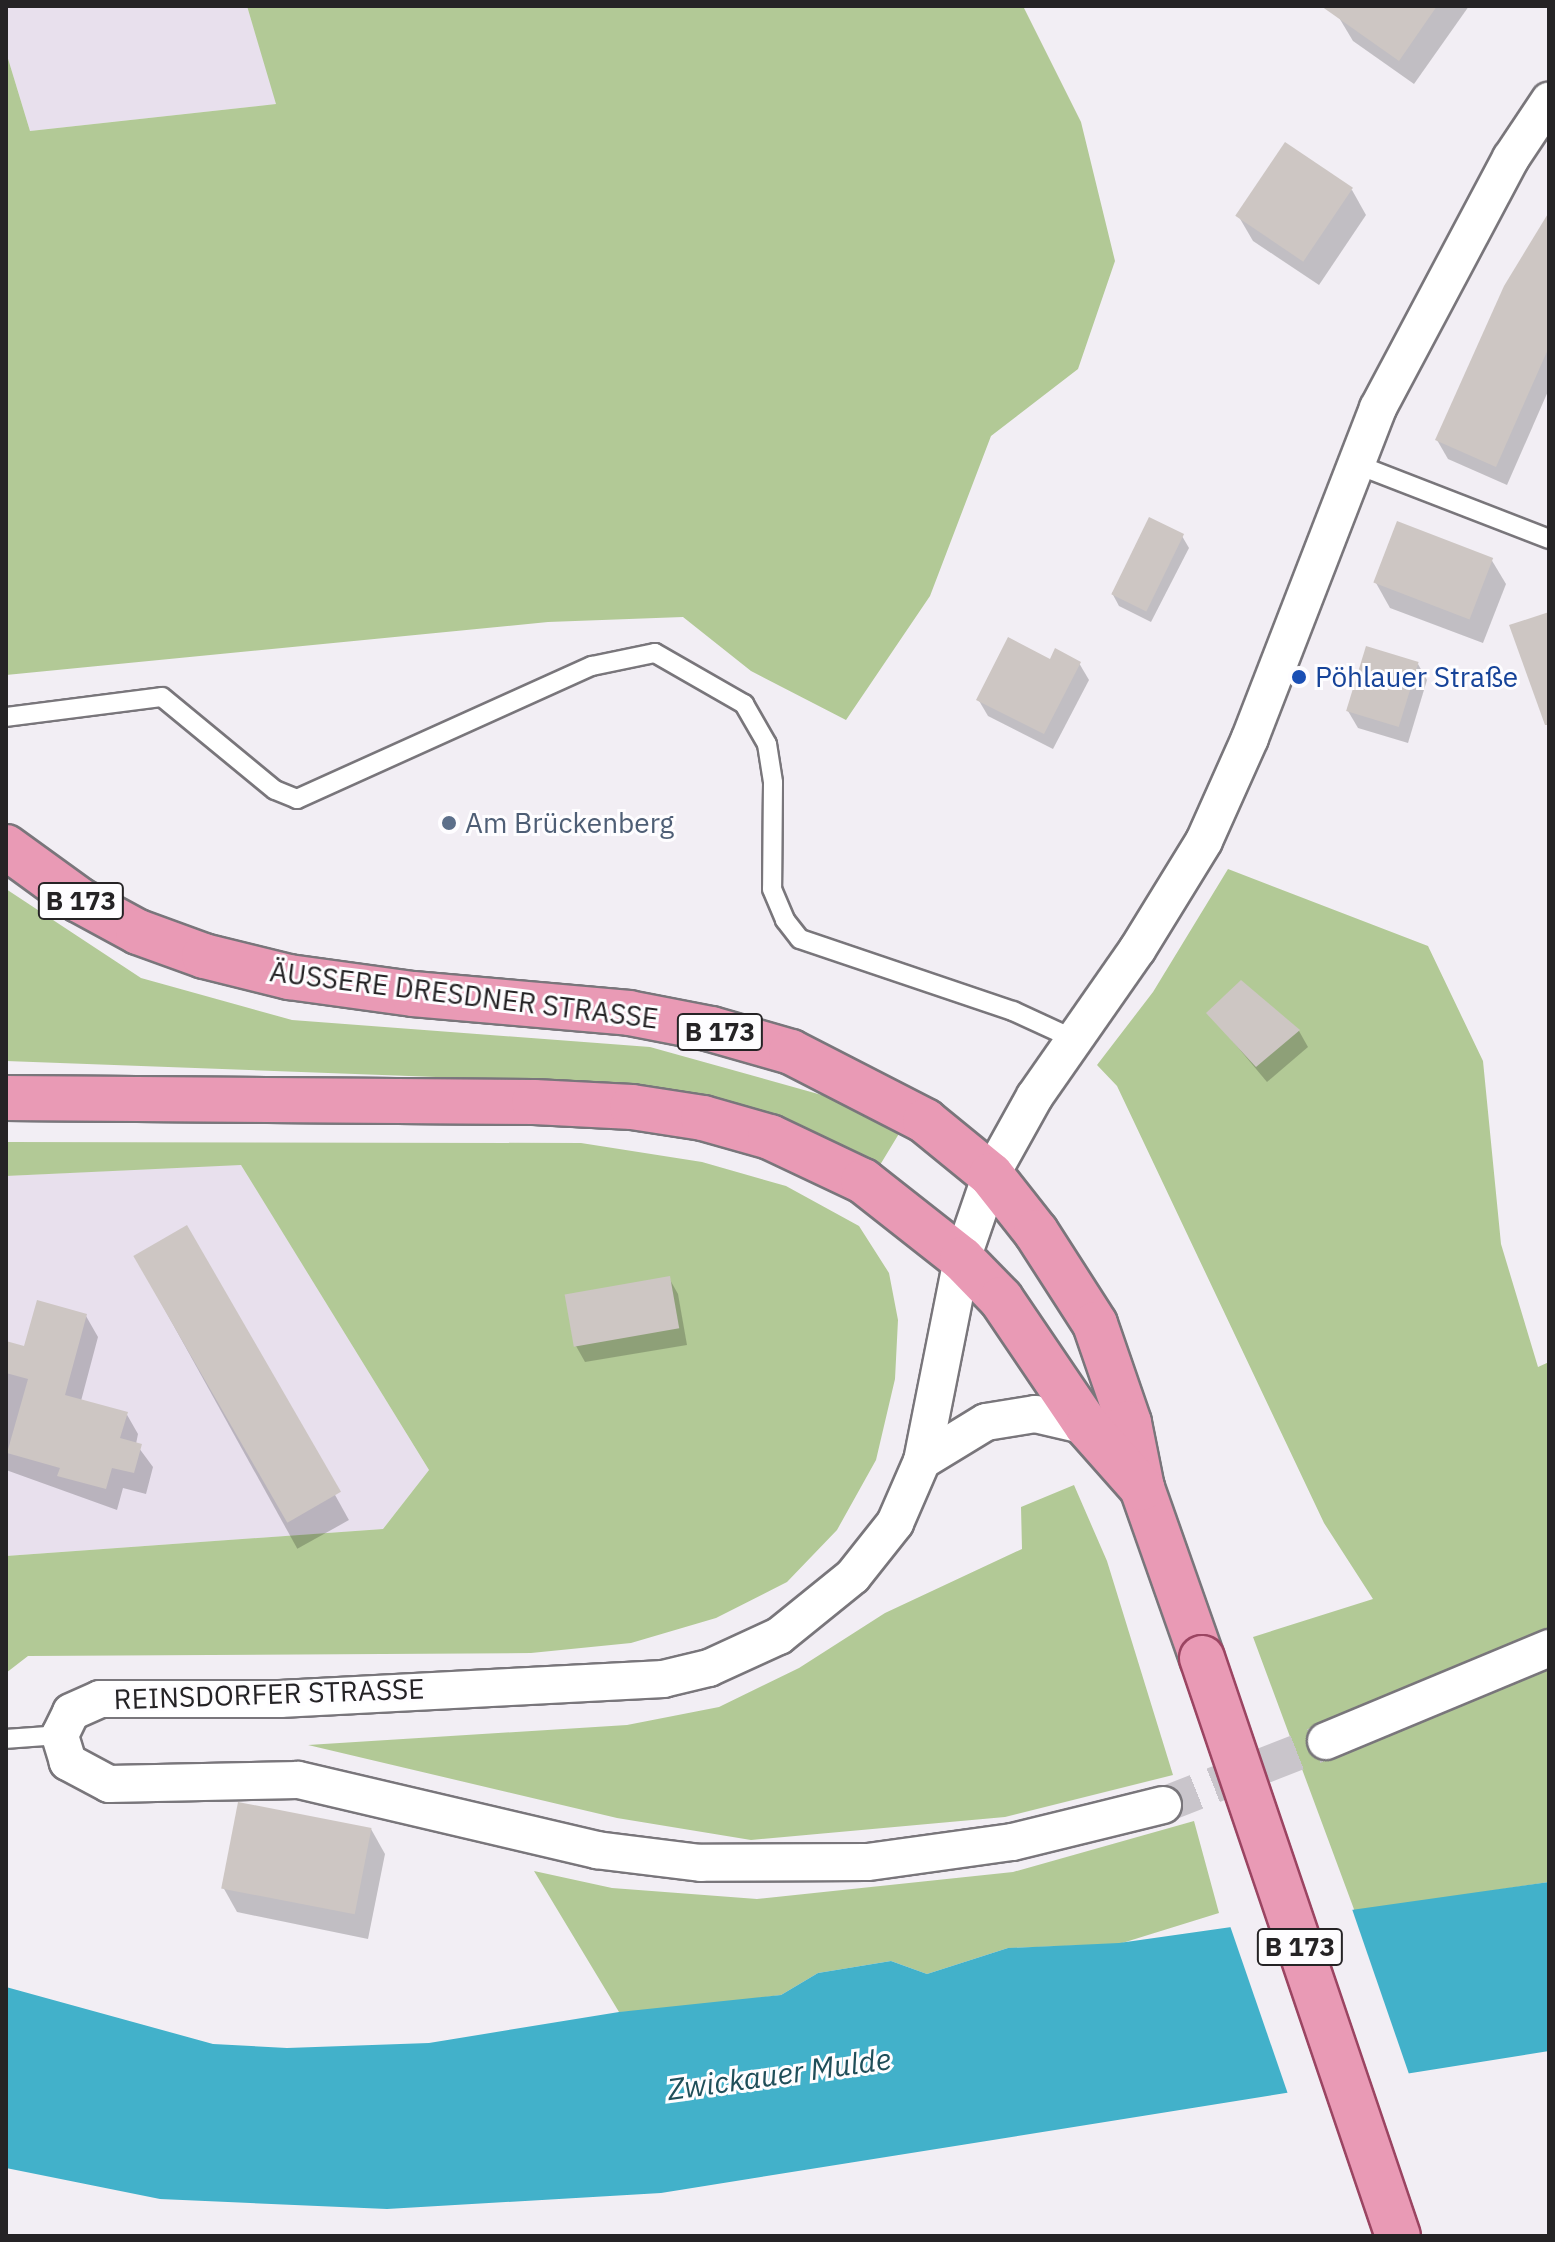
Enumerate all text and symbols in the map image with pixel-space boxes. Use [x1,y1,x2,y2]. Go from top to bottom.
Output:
place label: Pöhlauer Straße [1315,660,1518,694]
marker: Pöhlauer Straße [1290,668,1308,686]
place label: Am Brückenberg [465,806,674,840]
marker: Am Brückenberg [440,814,458,832]
road number: B 173 [37,879,125,923]
street label: ÄUSSERE DRESDNER STRASSE [268,954,660,1036]
road number: B 173 [676,1010,764,1054]
street label: REINSDORFER STRASSE [113,1672,425,1716]
road number: B 173 [1256,1925,1344,1969]
water label: Zwickauer Mulde [665,2040,893,2108]

